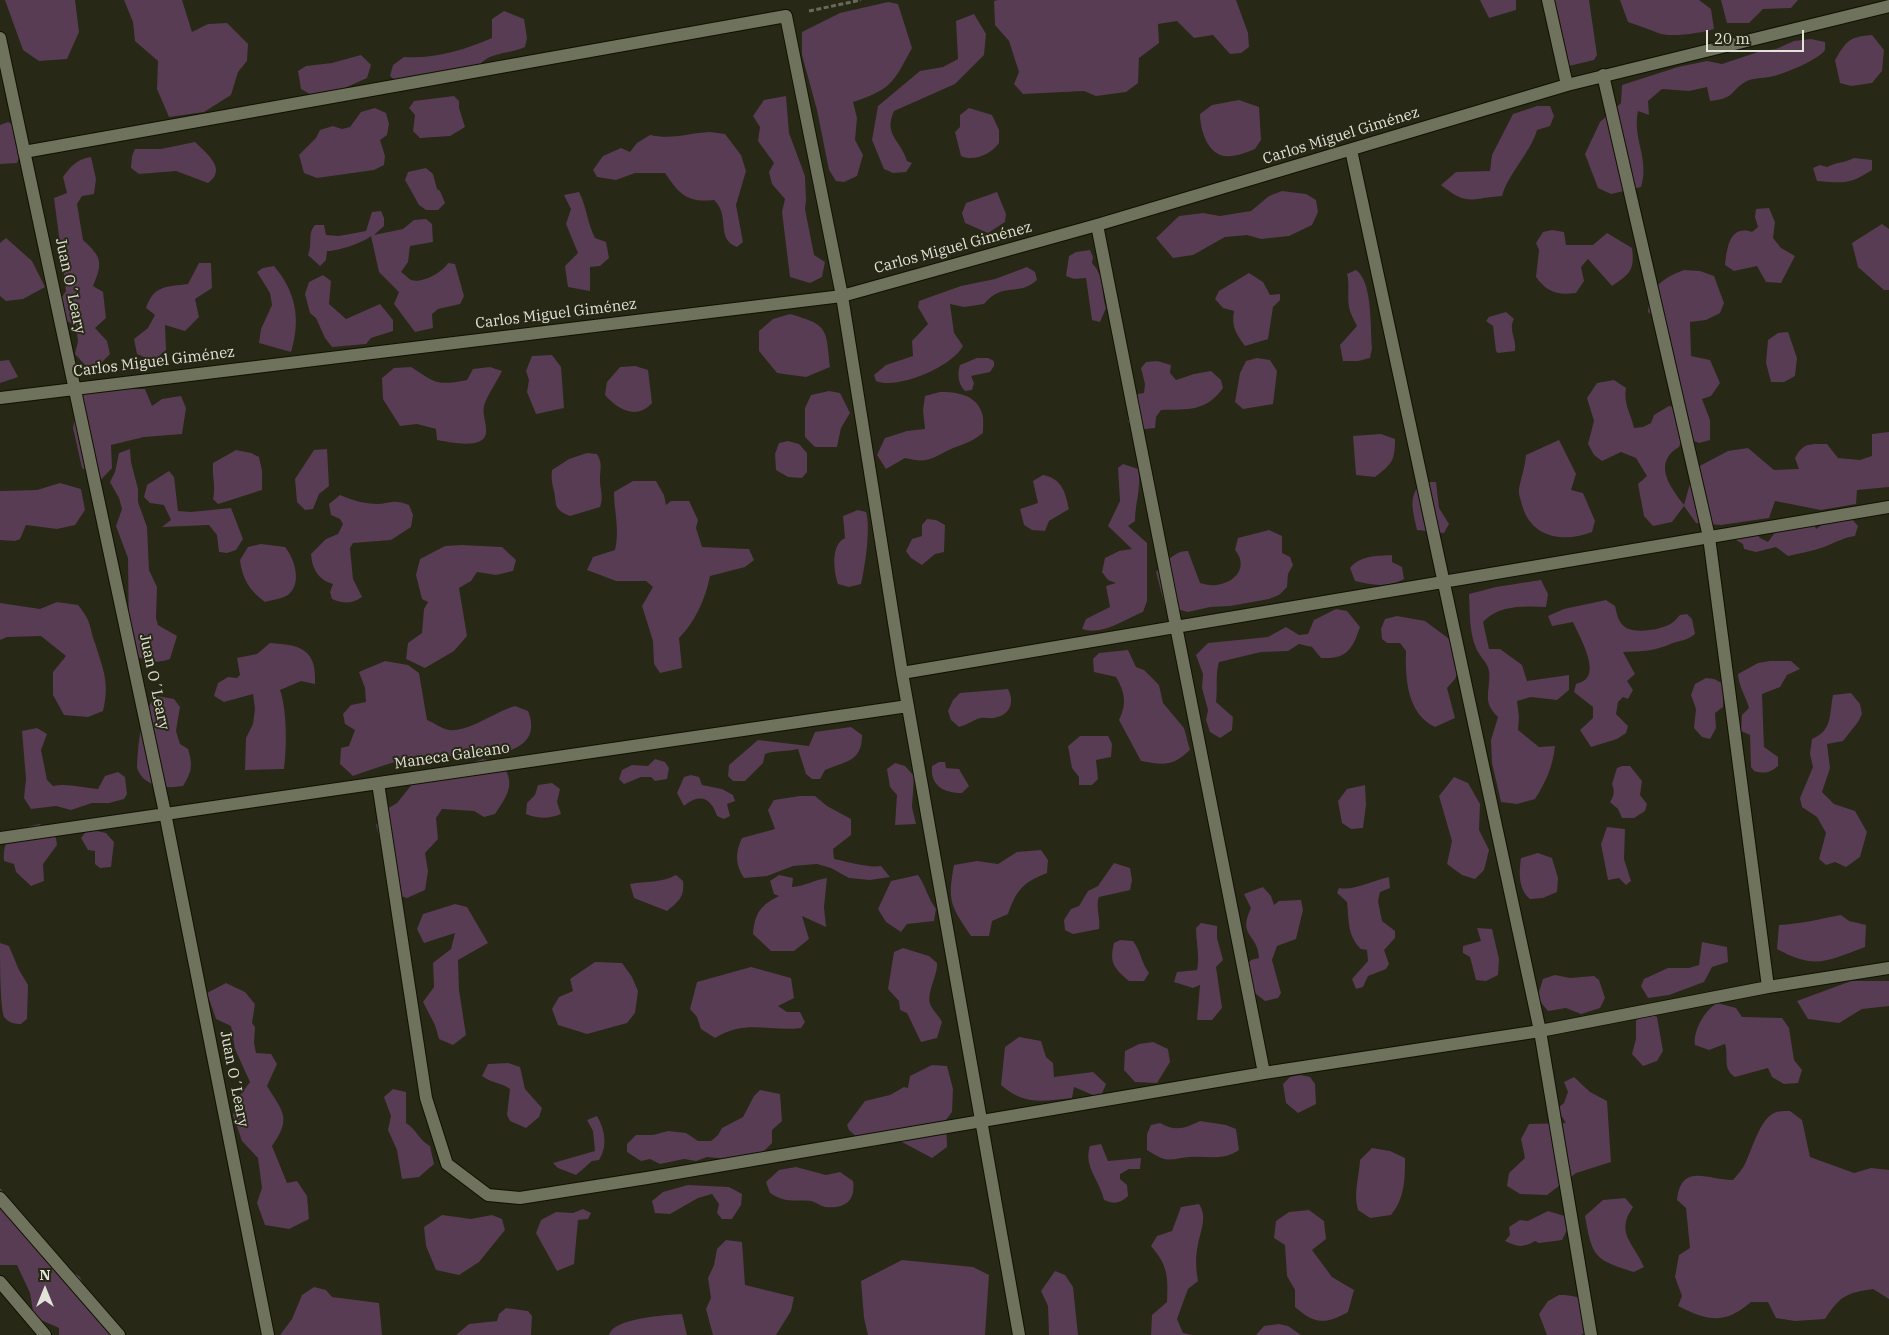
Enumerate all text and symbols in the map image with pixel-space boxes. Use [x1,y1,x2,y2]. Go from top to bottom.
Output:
scale bar [1709,20,1806,52]
text: 20 m [1714,29,1750,48]
street label: Carlos Miguel Giménez [1261,104,1421,168]
street label: Carlos Miguel Giménez [872,218,1034,278]
street label: Juan O´Leary [51,236,89,336]
street label: Carlos Miguel Giménez [474,295,638,333]
street label: Carlos Miguel Giménez [72,343,236,381]
street label: Juan O´Leary [135,632,173,732]
street label: Maneca Galeano [393,739,511,773]
street label: Juan O´Leary [216,1029,252,1129]
north arrow [20,1265,70,1315]
text: N [39,1266,51,1284]

